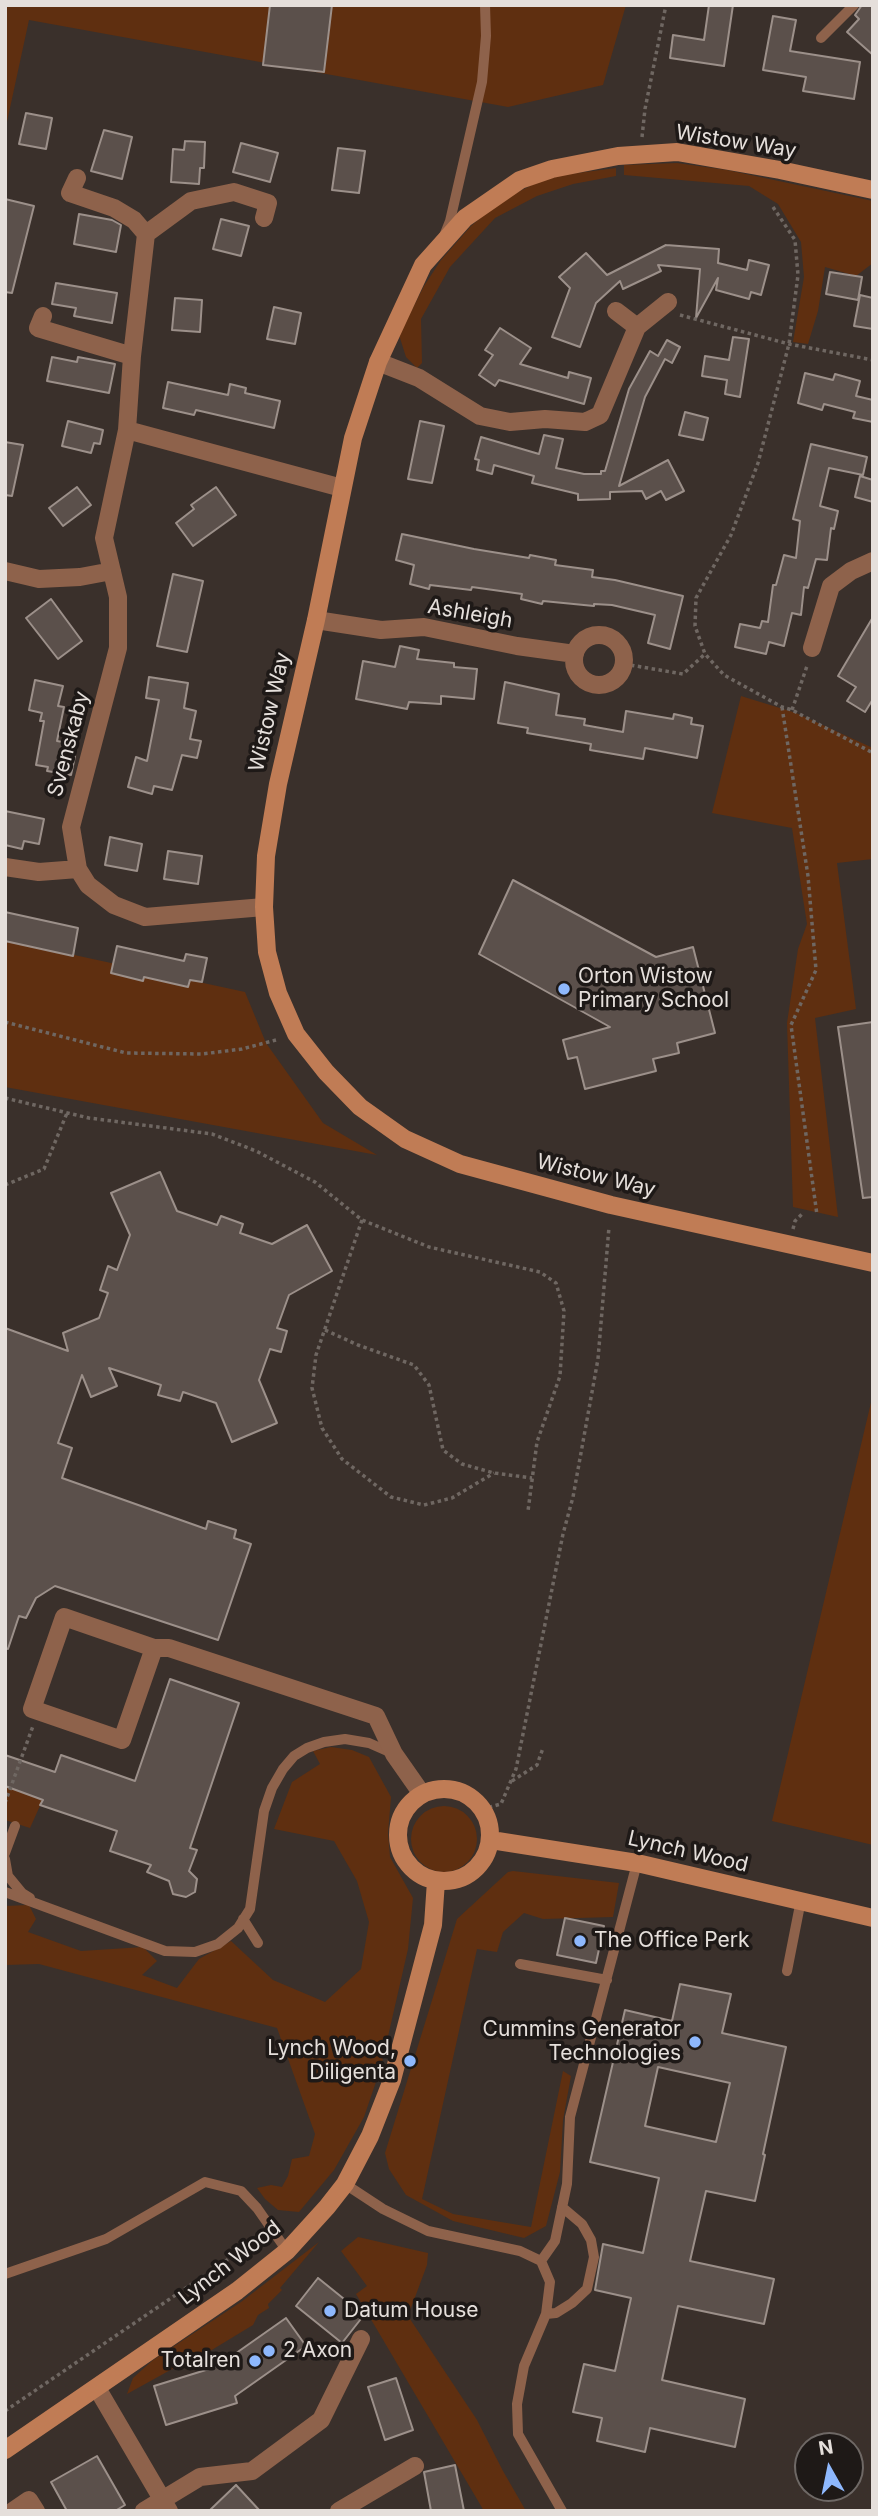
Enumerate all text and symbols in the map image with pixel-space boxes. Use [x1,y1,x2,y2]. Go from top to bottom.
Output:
street label: Wistow Way [674,120,798,164]
street label: Ashleigh [426,594,514,634]
street label: Wistow Way [244,650,296,774]
street label: Svenskaby [43,688,95,800]
place label: Orton Wistow Primary School [578,964,729,1014]
marker: Orton Wistow Primary School [556,981,572,997]
street label: Wistow Way [534,1149,658,1203]
street label: Lynch Wood [625,1826,751,1878]
place label: The Office Perk [594,1928,749,1954]
marker: The Office Perk [572,1933,588,1949]
place label: Cummins Generator Technologies [483,2017,681,2067]
marker: Cummins Generator Technologies [687,2034,703,2050]
place label: Lynch Wood, Diligenta [267,2036,396,2086]
marker: Lynch Wood, Diligenta [402,2053,418,2069]
street label: Lynch Wood [174,2215,286,2311]
place label: Datum House [344,2298,478,2324]
marker: Datum House [322,2303,338,2319]
place label: 2 Axon [283,2338,352,2364]
marker: 2 Axon [261,2343,277,2359]
place label: Totalren [160,2348,241,2374]
marker: Totalren [247,2353,263,2369]
north arrow [794,2432,864,2502]
text: N [817,2435,835,2460]

